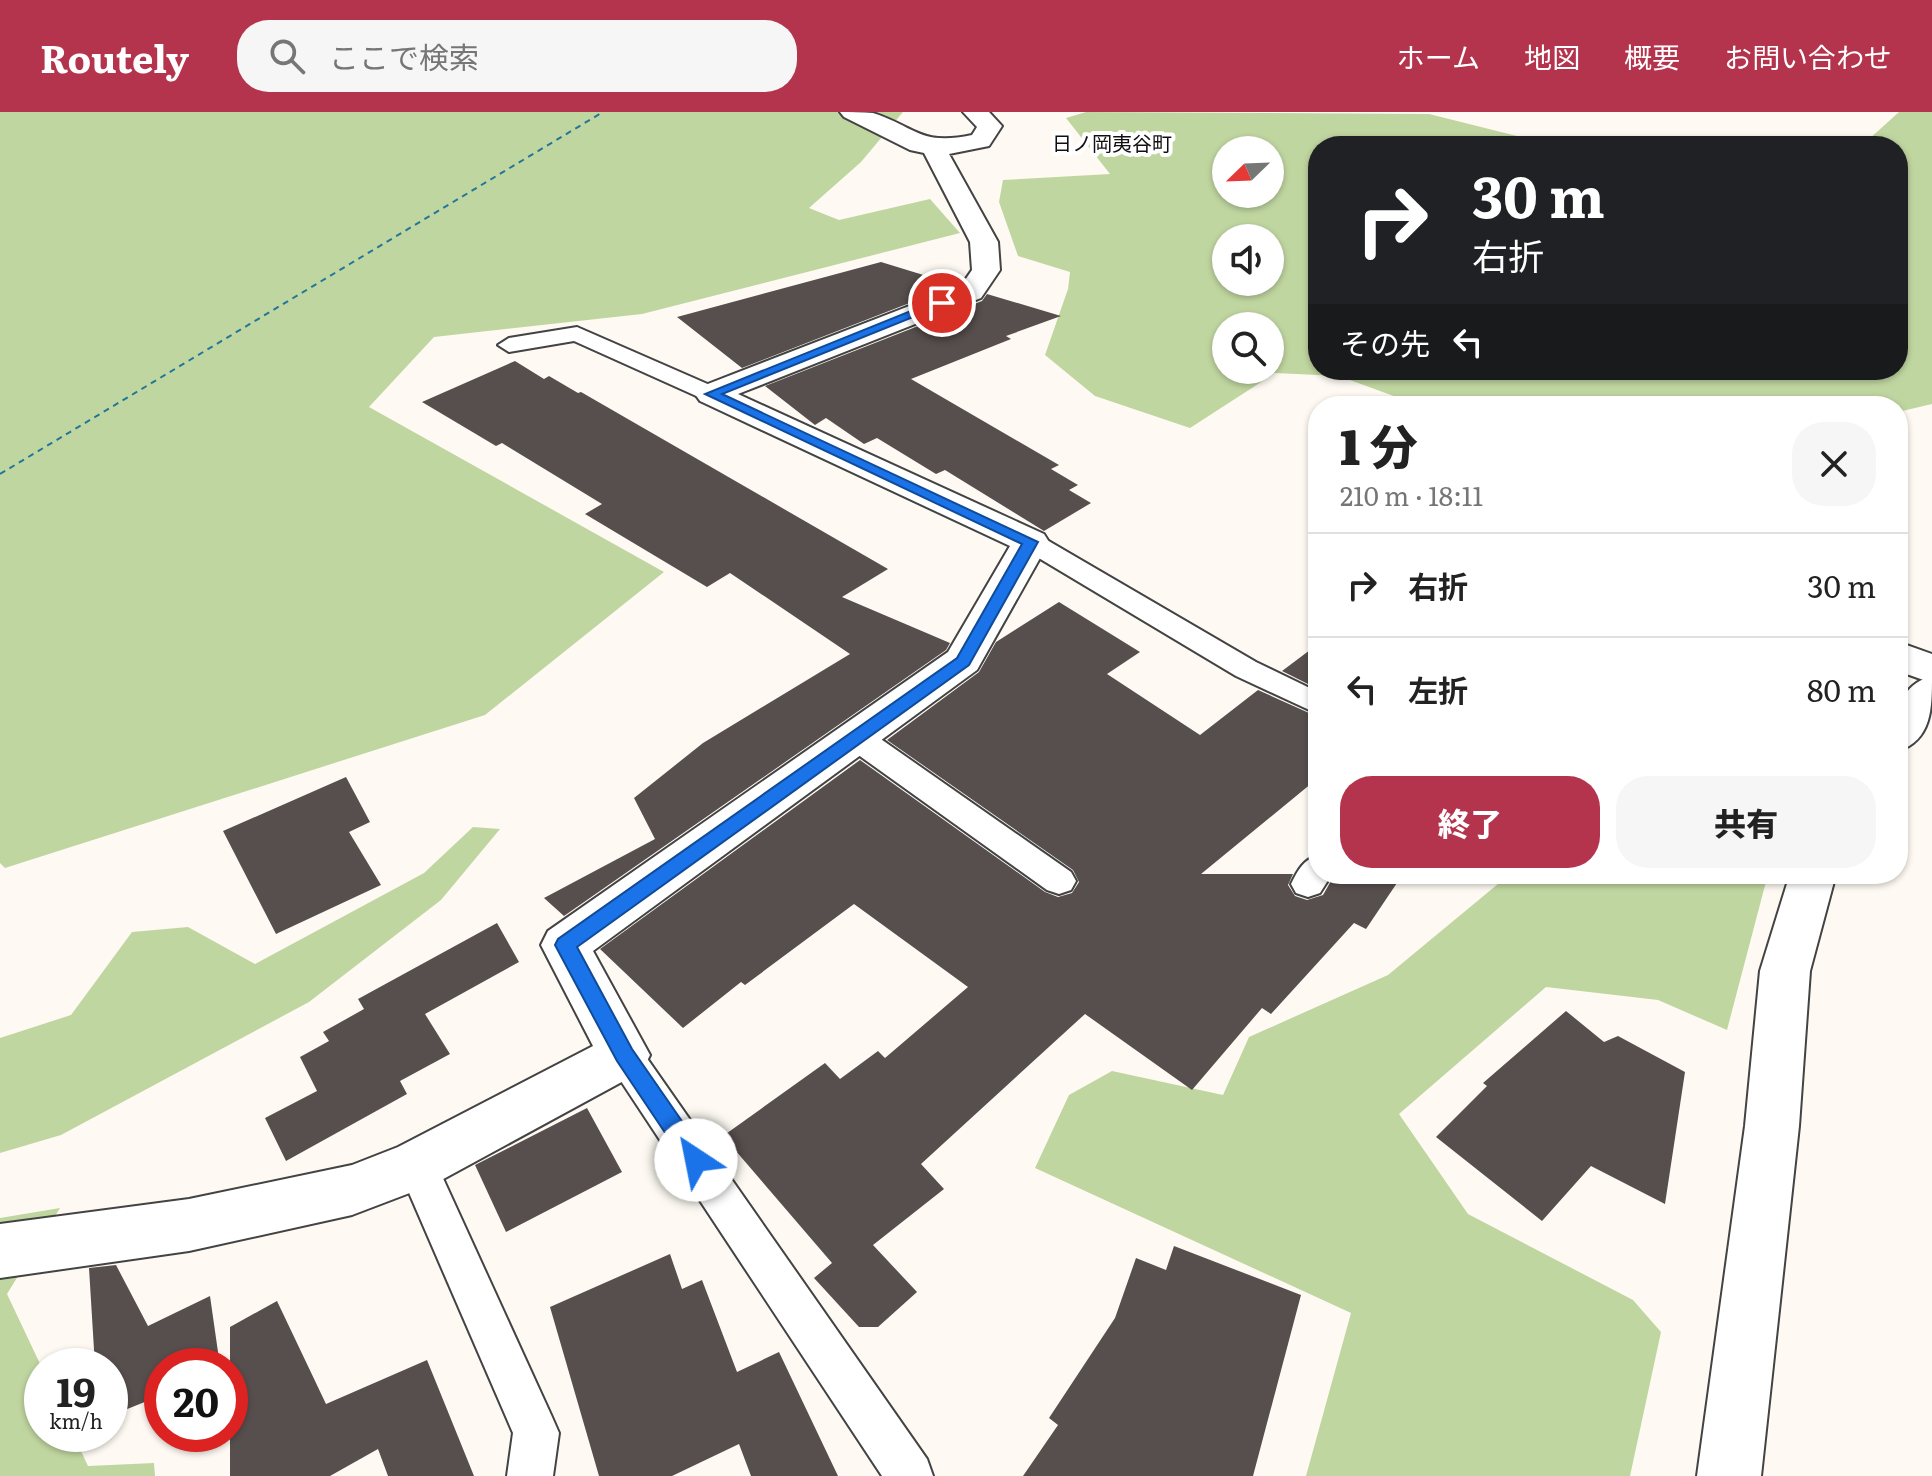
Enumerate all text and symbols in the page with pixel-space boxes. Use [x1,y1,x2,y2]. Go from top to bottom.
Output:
search box [237,20,797,92]
text: Routely [40,28,189,85]
icon: search [265,34,309,78]
text: ここで検索 [329,34,479,78]
text: ホーム [1397,35,1480,77]
text: 地図 [1524,35,1580,77]
text: 概要 [1624,35,1680,77]
text: お問い合わせ [1724,35,1892,77]
district label: 日ノ岡夷谷町 [1052,127,1172,157]
north arrow [1212,136,1284,208]
map controls [1212,136,1284,384]
text: 30 m [1472,152,1605,235]
icon: right [1340,168,1444,272]
button: sound [1212,224,1284,296]
text: 右折 [1472,228,1544,281]
pin [908,269,976,337]
icon: arrive [920,281,964,325]
button: search [1212,312,1284,384]
text: その先 [1340,320,1430,364]
icon: left [1446,320,1490,364]
text: 1 分 [1340,409,1418,480]
button: close [1792,422,1876,506]
text: 210 m · 18:11 [1340,475,1483,514]
icon: right [1340,563,1384,607]
text: 右折 [1408,563,1468,607]
text: 30 m [1807,563,1876,607]
icon: left [1340,667,1384,711]
text: 左折 [1408,667,1468,711]
text: 80 m [1807,667,1876,711]
button: 終了 [1340,776,1600,868]
button: 共有 [1616,776,1876,868]
position arrow [654,1118,738,1202]
speed limit sign: 20 [144,1348,248,1452]
text: 19 [56,1360,96,1419]
text: km/h [49,1405,103,1435]

